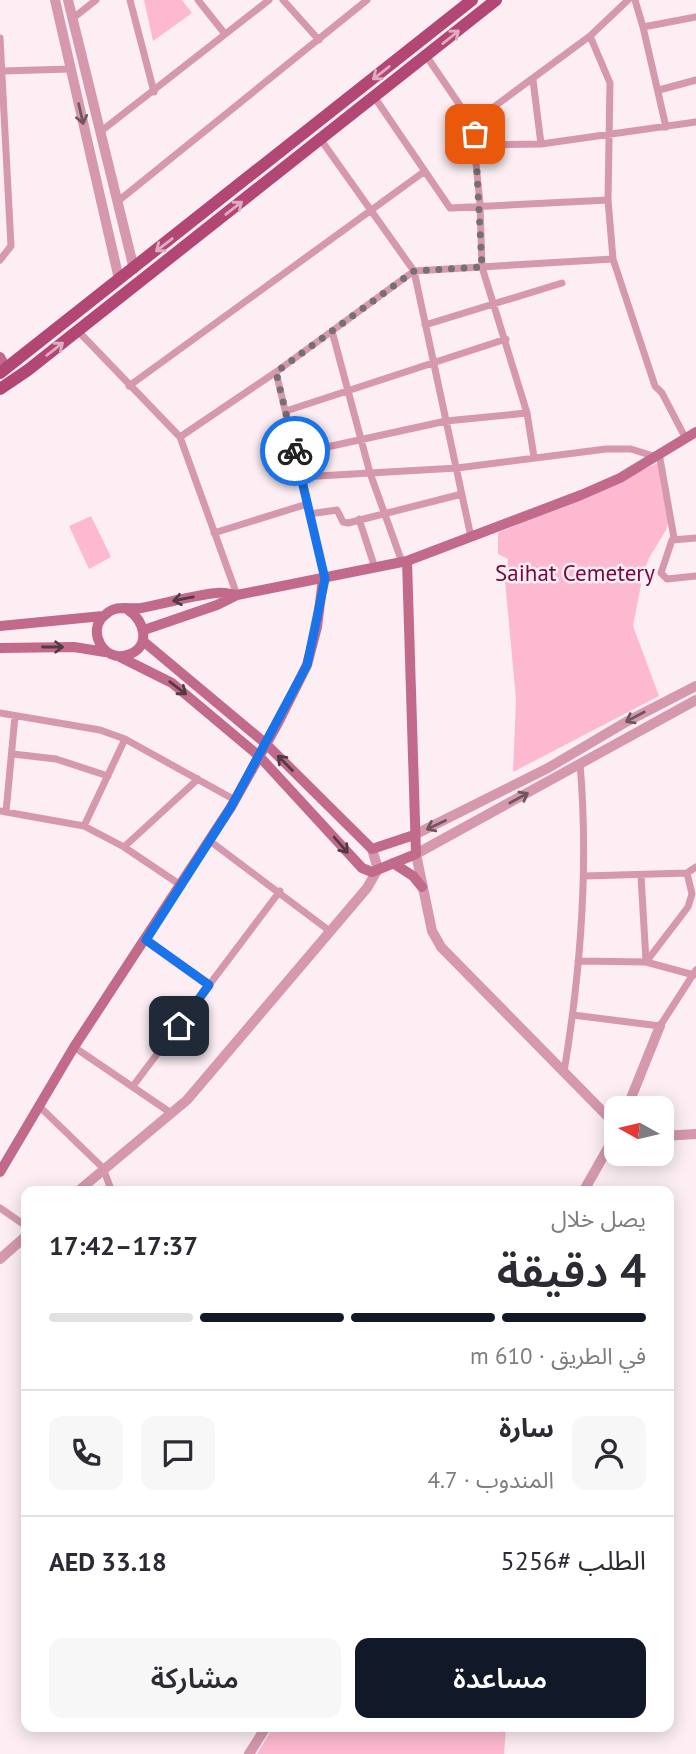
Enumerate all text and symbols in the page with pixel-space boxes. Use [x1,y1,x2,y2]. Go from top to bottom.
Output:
one-way arrow [442,30,460,45]
one-way arrow [372,66,390,81]
one-way arrow [75,102,88,125]
pin [445,104,505,164]
icon: bag [456,115,494,153]
one-way arrow [224,201,242,216]
one-way arrow [155,237,174,252]
one-way arrow [45,341,64,356]
courier [260,416,330,486]
icon: bike [276,432,314,470]
park label: Saihat Cemetery [495,558,655,587]
one-way arrow [172,593,195,607]
one-way arrow [42,640,65,654]
one-way arrow [168,681,187,696]
one-way arrow [626,710,646,724]
one-way arrow [277,755,294,772]
one-way arrow [508,791,529,804]
one-way arrow [425,819,447,832]
one-way arrow [333,836,349,854]
pin [149,996,209,1056]
icon: home [160,1007,198,1045]
north arrow [604,1096,674,1166]
map controls [604,1096,674,1166]
text: يصل خلال [551,1204,646,1233]
text: 17:37–17:42 [49,1229,198,1262]
text: 4 دقيقة [497,1240,646,1300]
text: في الطريق · 610 m [470,1341,646,1370]
text: سارة [499,1411,554,1444]
button: phone [49,1416,123,1490]
button: chat [141,1416,215,1490]
button: person [572,1416,646,1490]
text: المندوب · 4.7 [428,1465,554,1494]
text: الطلب #5256 [501,1544,646,1577]
text: AED 33.18 [49,1545,167,1578]
button: مشاركة [49,1638,341,1718]
button: مساعدة [355,1638,646,1718]

